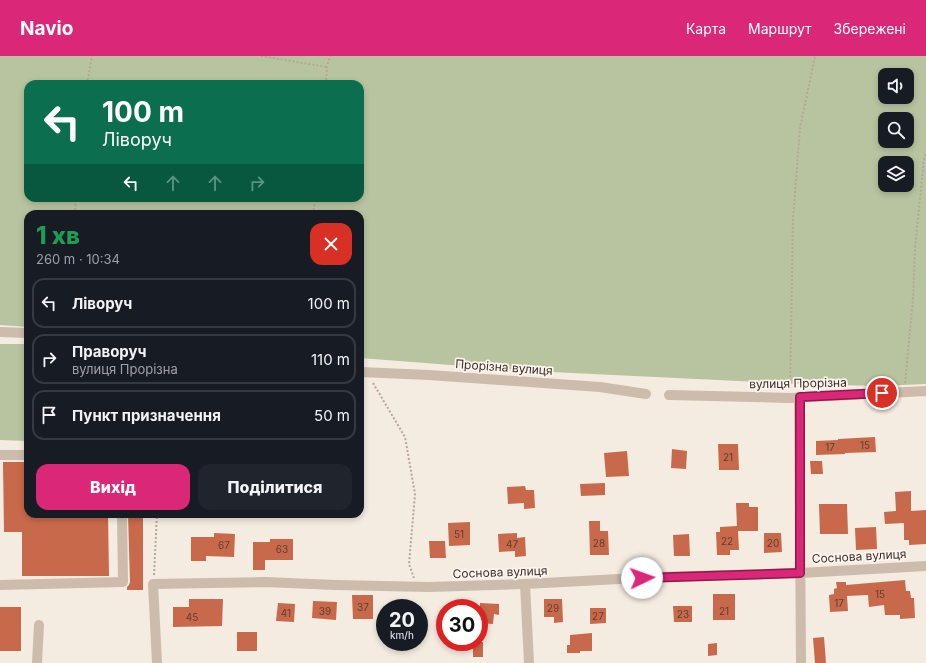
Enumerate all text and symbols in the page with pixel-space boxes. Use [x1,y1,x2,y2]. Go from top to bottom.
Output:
text: Navio [20,17,73,40]
text: Карта [686,20,726,37]
text: Маршрут [748,20,812,37]
text: Збережені [834,20,906,37]
map controls [878,68,914,192]
button: sound [878,68,914,104]
text: 100 m [102,95,184,129]
icon: left [36,96,88,148]
button: search [878,112,914,148]
text: Ліворуч [102,129,172,150]
button: layers [878,156,914,192]
icon: left [120,172,142,194]
icon: ahead [162,172,184,194]
icon: ahead [204,172,226,194]
icon: right [246,172,268,194]
text: 1 хв [36,221,80,250]
button: close [310,223,352,265]
text: 260 m · 10:34 [36,251,120,267]
icon: left [38,292,60,314]
text: Ліворуч [72,294,132,313]
text: 100 m [308,294,350,313]
text: Праворуч [72,342,146,361]
icon: right [38,348,60,370]
text: 110 m [311,350,350,369]
street label: Прорізна вулиця [455,356,553,378]
text: вулиця Прорізна [72,361,178,377]
street label: вулиця Прорізна [749,375,847,391]
pin [865,376,899,410]
icon: arrive [871,382,893,404]
icon: arrive [38,404,60,426]
text: Пункт призначення [72,406,221,425]
text: 50 m [314,406,350,425]
house number: 15 [860,439,870,451]
house number: 17 [825,441,835,453]
house number: 21 [723,451,733,463]
button: Вихід [36,464,190,510]
button: Поділитися [198,464,352,510]
house number: 51 [454,528,464,540]
house number: 22 [721,535,733,547]
house number: 28 [593,537,605,549]
house number: 20 [767,537,779,549]
house number: 47 [506,538,518,550]
house number: 67 [218,539,230,551]
house number: 63 [276,543,288,555]
street label: Соснова вулиця [811,546,907,566]
position arrow [621,557,663,599]
street label: Соснова вулиця [452,563,548,581]
house number: 15 [875,588,885,600]
house number: 17 [834,597,844,609]
speed limit sign: 30 [436,599,488,651]
house number: 37 [357,601,369,613]
house number: 29 [547,602,559,614]
house number: 39 [319,605,331,617]
house number: 21 [719,605,729,617]
house number: 41 [281,607,291,619]
text: 20 [389,608,415,632]
house number: 23 [677,608,689,620]
house number: 27 [592,610,604,622]
house number: 45 [186,611,198,623]
text: km/h [390,629,414,641]

